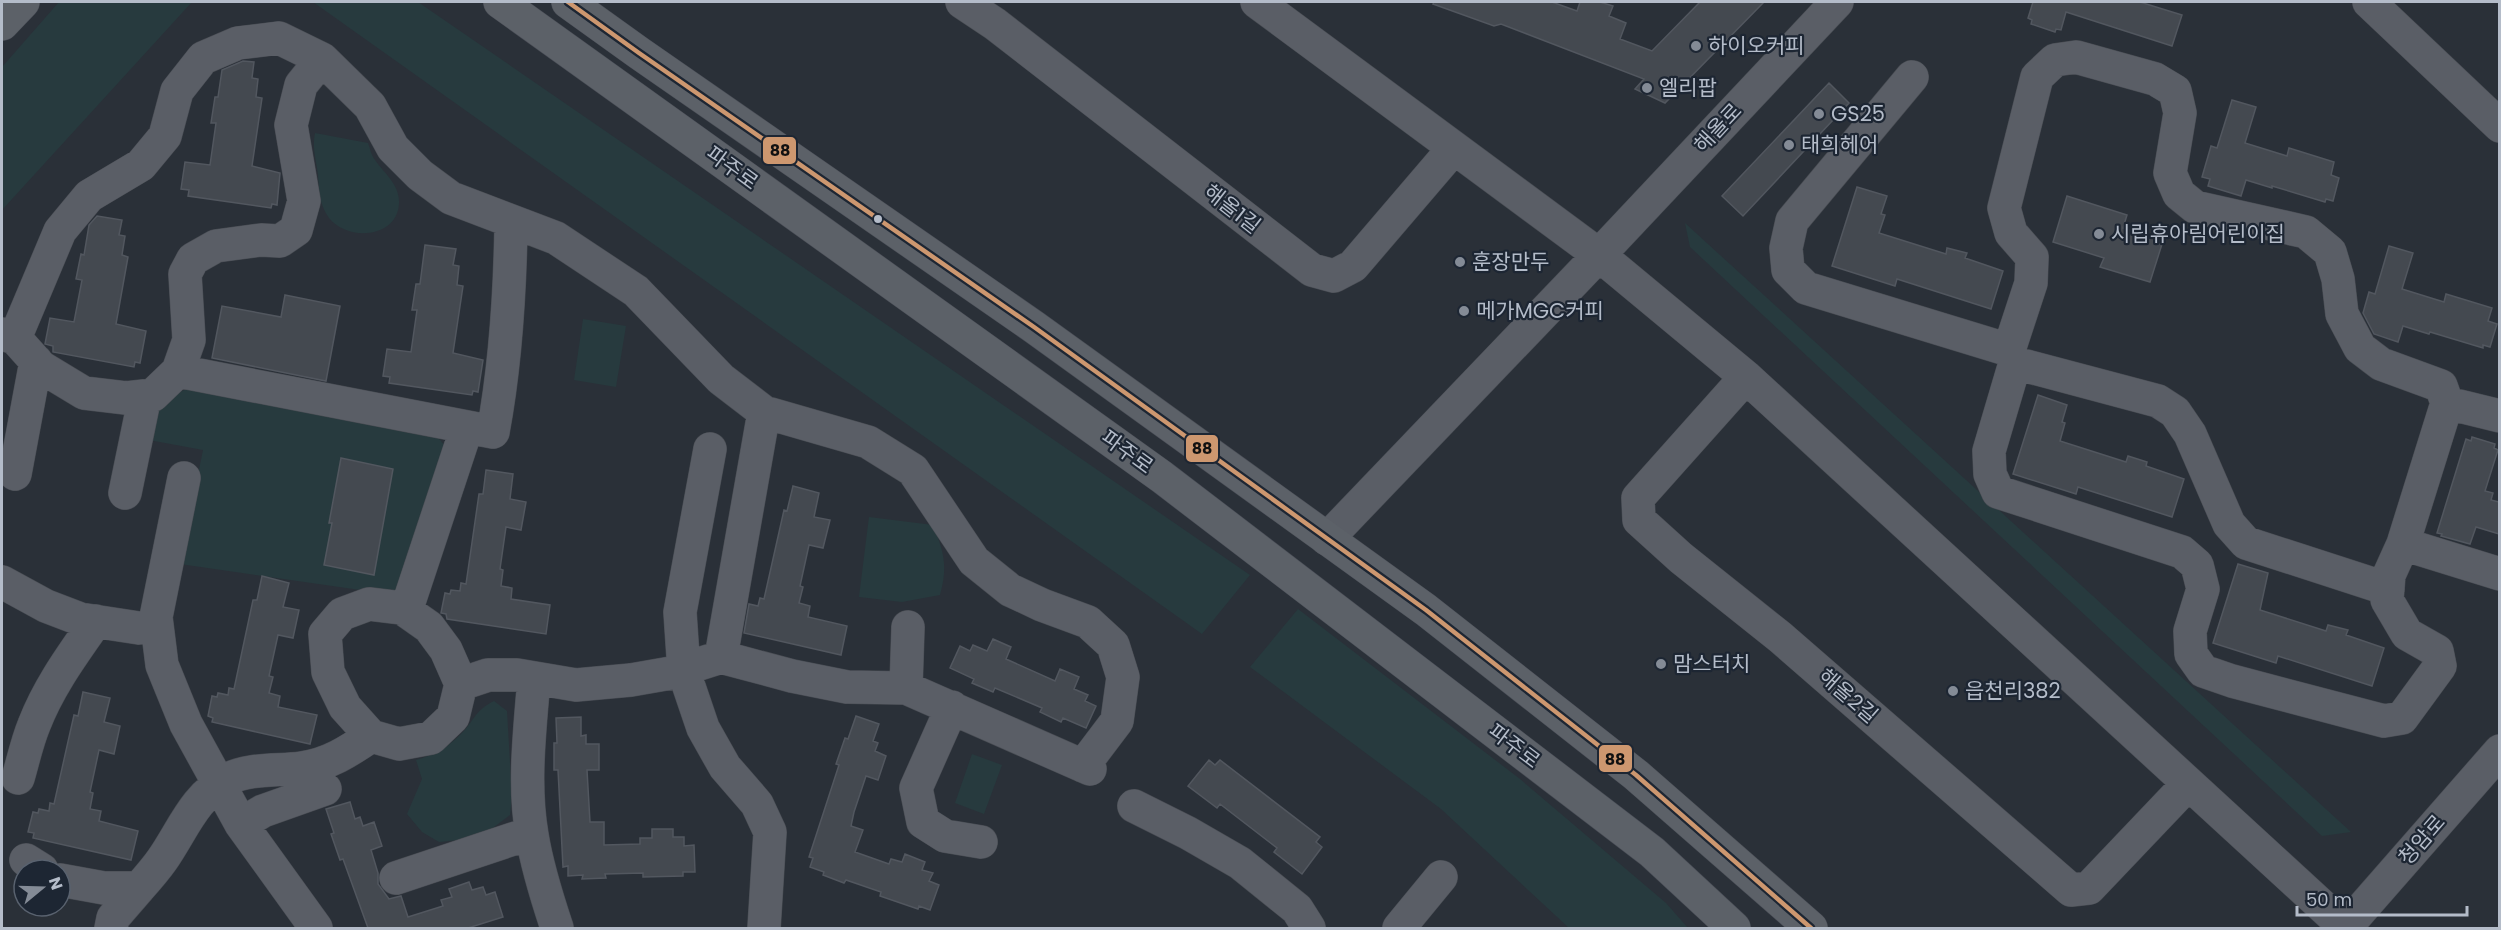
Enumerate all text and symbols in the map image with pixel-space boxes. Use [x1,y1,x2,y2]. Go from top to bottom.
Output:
place label: 하이오커피 [1708,31,1805,60]
marker: 하이오커피 [1689,39,1703,53]
place label: 엘리팝 [1659,73,1717,102]
marker: 엘리팝 [1640,81,1654,95]
street label: 해올로 [1687,97,1748,159]
place label: GS25 [1831,99,1885,128]
marker: GS25 [1812,107,1826,121]
place label: 태희헤어 [1801,130,1878,159]
line badge: 88 [762,136,797,165]
marker: 태희헤어 [1782,138,1796,152]
street label: 파주로 [700,139,764,196]
text: 88 [770,139,790,162]
street label: 해올1길 [1198,177,1267,240]
unlabelled marker [872,213,884,225]
place label: 시립휴아림어린이집 [2111,219,2285,248]
marker: 시립휴아림어린이집 [2092,227,2106,241]
place label: 훈장만두 [1472,247,1549,276]
marker: 훈장만두 [1453,255,1467,269]
place label: 메가MGC커피 [1476,296,1604,325]
marker: 메가MGC커피 [1457,304,1471,318]
street label: 파주로 [1095,423,1159,480]
line badge: 88 [1185,434,1219,463]
text: 88 [1192,437,1212,460]
place label: 맘스터치 [1673,649,1750,678]
marker: 맘스터치 [1654,657,1668,671]
street label: 해올2길 [1812,662,1884,730]
place label: 읍천리382 [1965,676,2061,705]
marker: 읍천리382 [1946,684,1960,698]
street label: 파주로 [1482,717,1546,775]
line badge: 88 [1598,744,1633,773]
text: 88 [1605,748,1625,771]
street label: 청암로 [2392,808,2452,871]
north arrow [12,858,72,918]
text: N [43,874,69,893]
scale bar [2297,879,2466,917]
text: 50 m [2306,887,2352,912]

